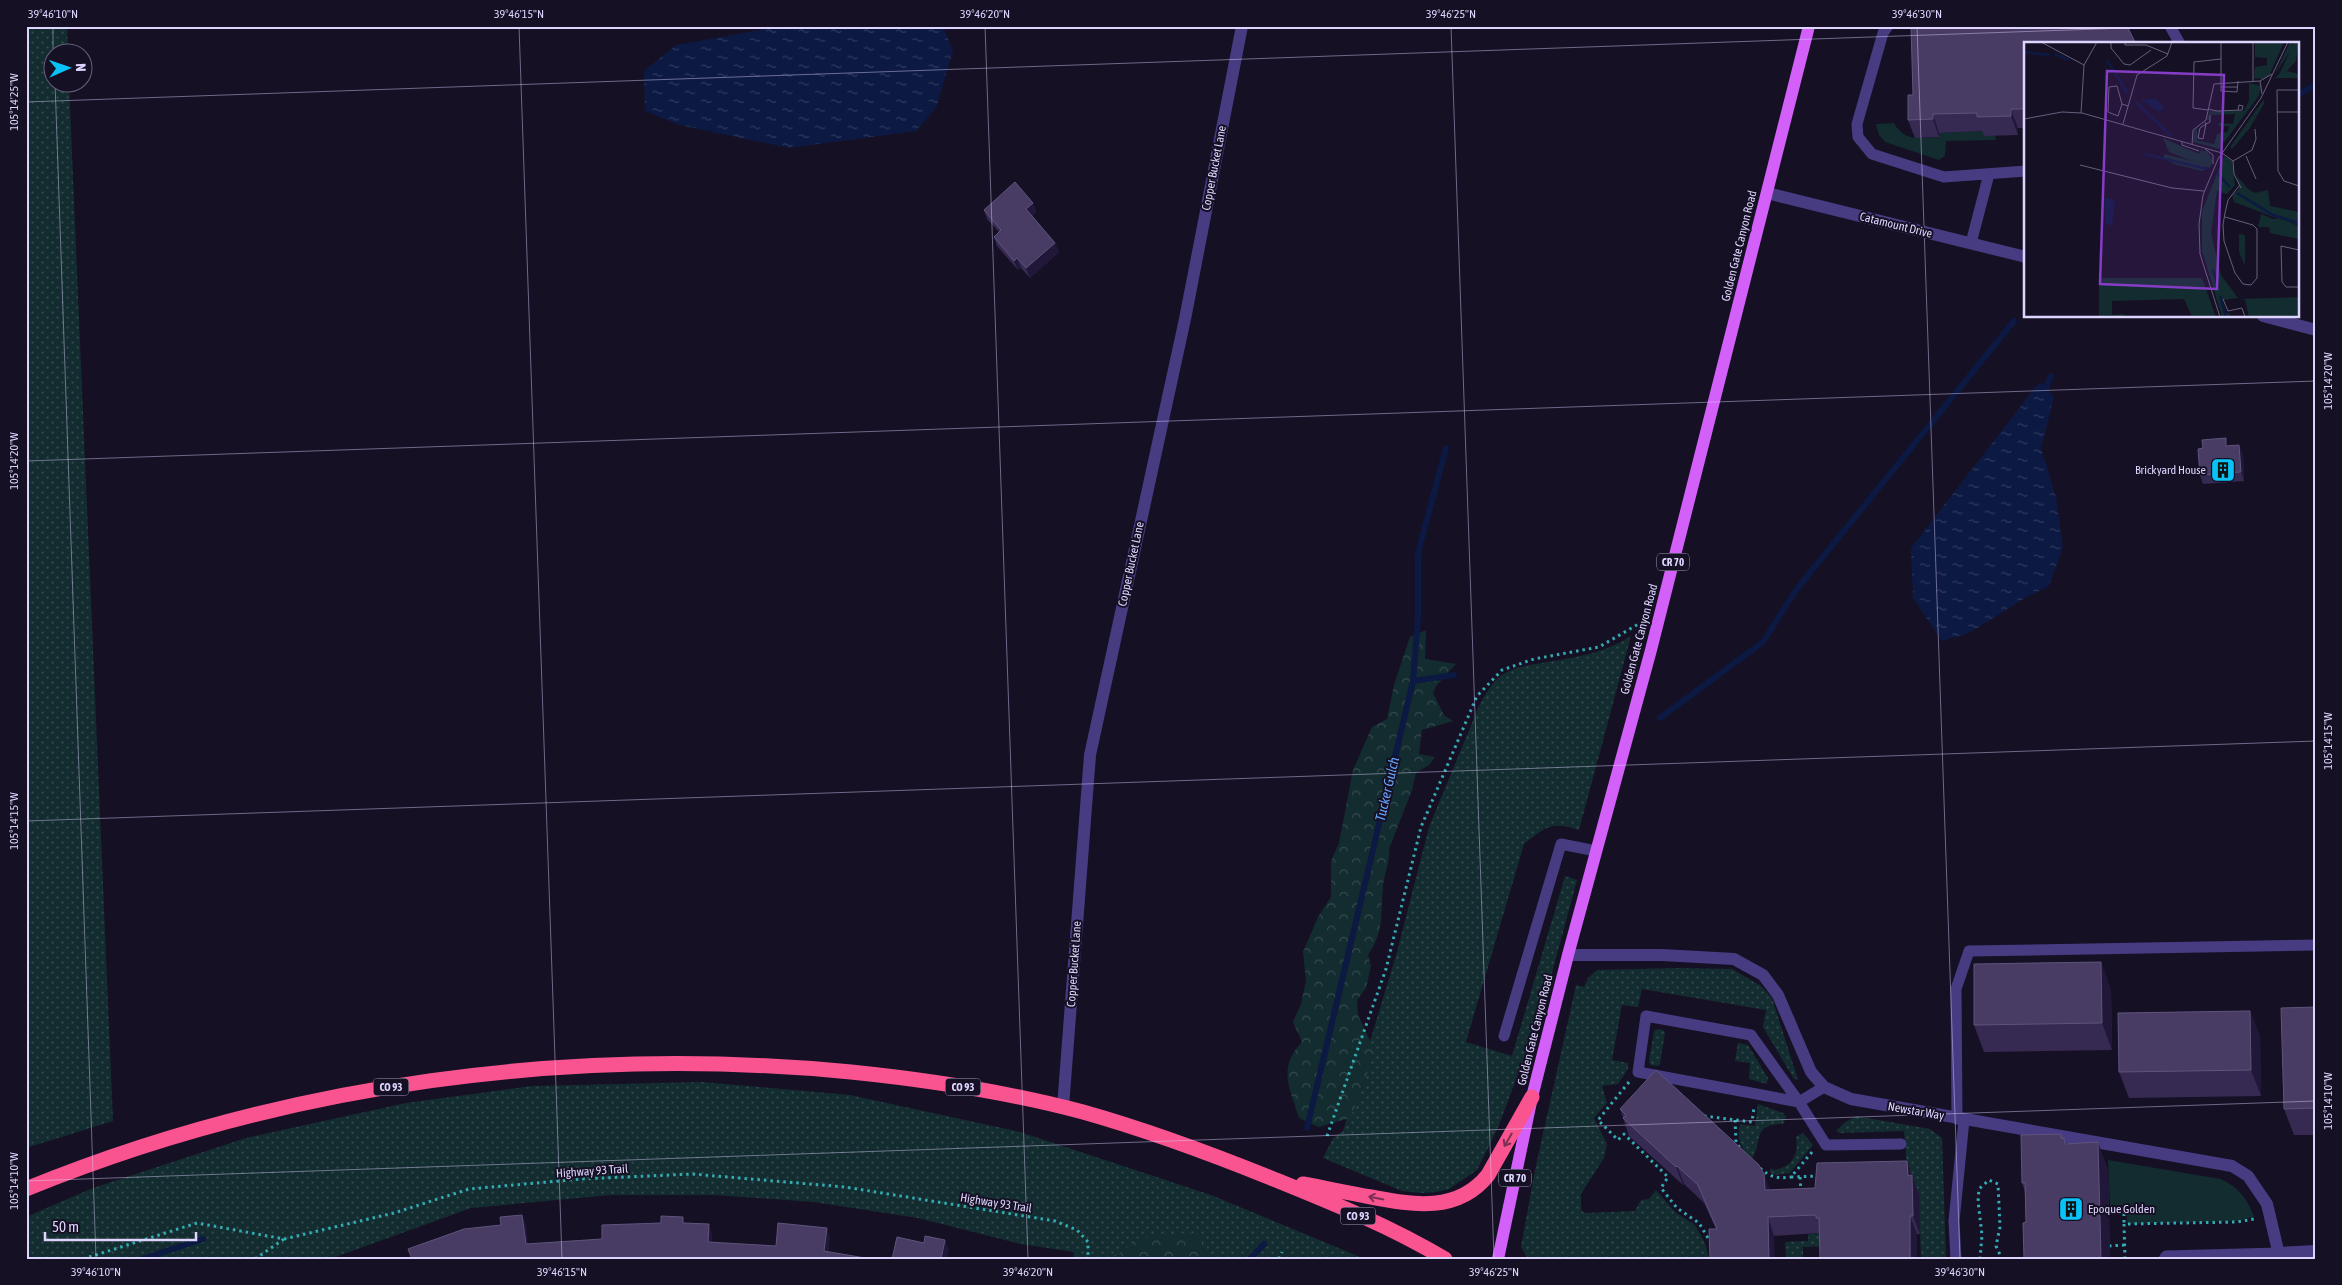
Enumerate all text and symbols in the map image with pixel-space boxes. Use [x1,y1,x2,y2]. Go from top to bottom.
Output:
text: 39°46'10"N [28,7,78,21]
text: 39°46'15"N [494,7,544,21]
text: 39°46'20"N [960,7,1010,21]
text: 39°46'25"N [1426,7,1476,21]
text: 39°46'30"N [1892,7,1942,21]
north arrow [42,42,92,92]
inset map [2024,42,2300,318]
text: N [73,63,89,72]
text: 105°14'25"W [7,73,21,131]
street label: Copper Bucket Lane [1199,124,1229,212]
street label: Golden Gate Canyon Road [1718,189,1760,303]
street label: Catamount Drive [1858,209,1934,241]
text: 105°14'20"W [2321,352,2335,410]
text: 105°14'20"W [7,432,21,490]
building icon: Brickyard House [2210,457,2236,483]
place label: Brickyard House [2135,463,2206,477]
street label: Copper Bucket Lane [1115,520,1147,608]
road number: CR 70 [1657,554,1689,570]
street label: Golden Gate Canyon Road [1618,582,1660,696]
text: 105°14'15"W [2321,712,2335,770]
water label: Tucker Gulch [1372,755,1402,823]
text: 105°14'15"W [7,792,21,850]
street label: Copper Bucket Lane [1064,921,1084,1007]
street label: Golden Gate Canyon Road [1514,973,1556,1087]
text: 105°14'10"W [2321,1072,2335,1130]
road number: CO 93 [374,1078,408,1096]
road number: CO 93 [946,1078,980,1096]
street label: Newstar Way [1887,1099,1945,1123]
one-way arrow [1502,1132,1512,1146]
text: 105°14'10"W [7,1152,21,1210]
street label: Highway 93 Trail [555,1161,629,1181]
road number: CR 70 [1499,1170,1531,1186]
street label: Highway 93 Trail [959,1190,1034,1216]
one-way arrow [1368,1193,1384,1202]
building icon: Epoque Golden [2058,1196,2084,1222]
place label: Epoque Golden [2088,1202,2155,1216]
road number: CO 93 [1340,1208,1376,1224]
scale bar [45,1210,196,1242]
text: 50 m [52,1218,79,1235]
text: 39°46'10"N [71,1265,121,1279]
text: 39°46'15"N [537,1265,587,1279]
text: 39°46'20"N [1003,1265,1053,1279]
text: 39°46'25"N [1469,1265,1519,1279]
text: 39°46'30"N [1935,1265,1985,1279]

